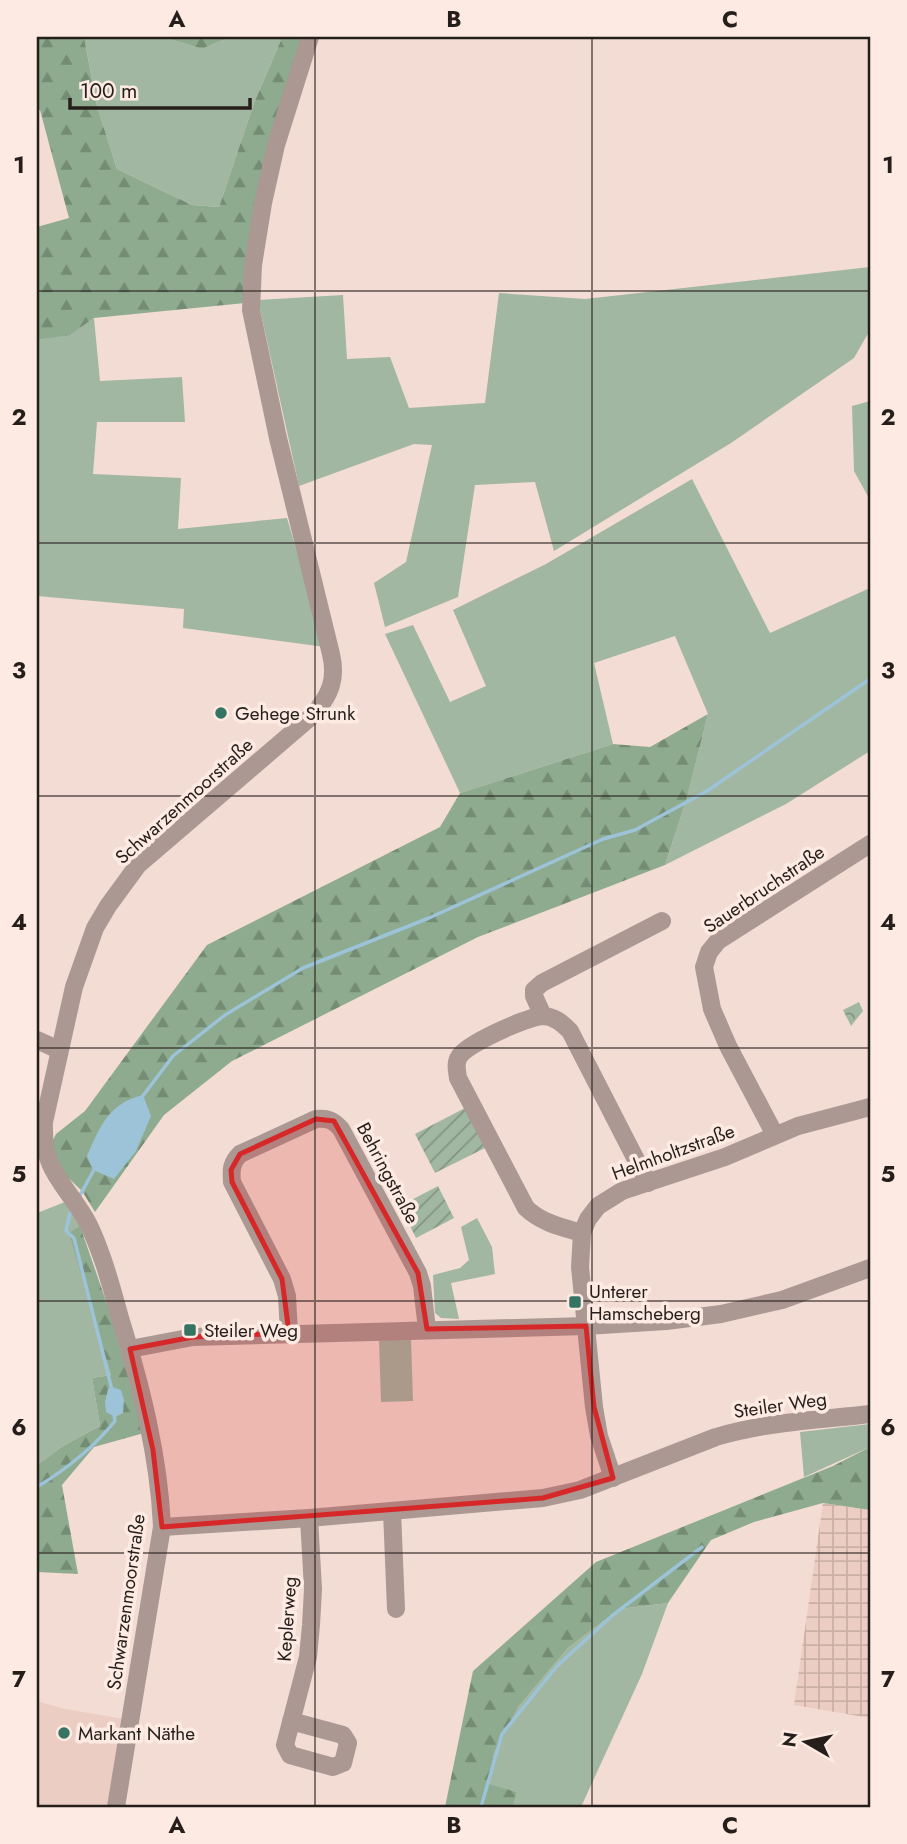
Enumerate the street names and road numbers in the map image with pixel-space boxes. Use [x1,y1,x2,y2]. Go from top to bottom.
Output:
street label: Schwarzenmoorstraße [109,732,259,870]
street label: Sauerbruchstraße [698,838,830,940]
street label: Helmholtzstraße [608,1117,738,1187]
street label: Behringstraße [350,1118,426,1229]
street label: Steiler Weg [732,1385,828,1425]
street label: Schwarzenmoorstraße [100,1512,152,1692]
street label: Keplerweg [271,1576,303,1662]

